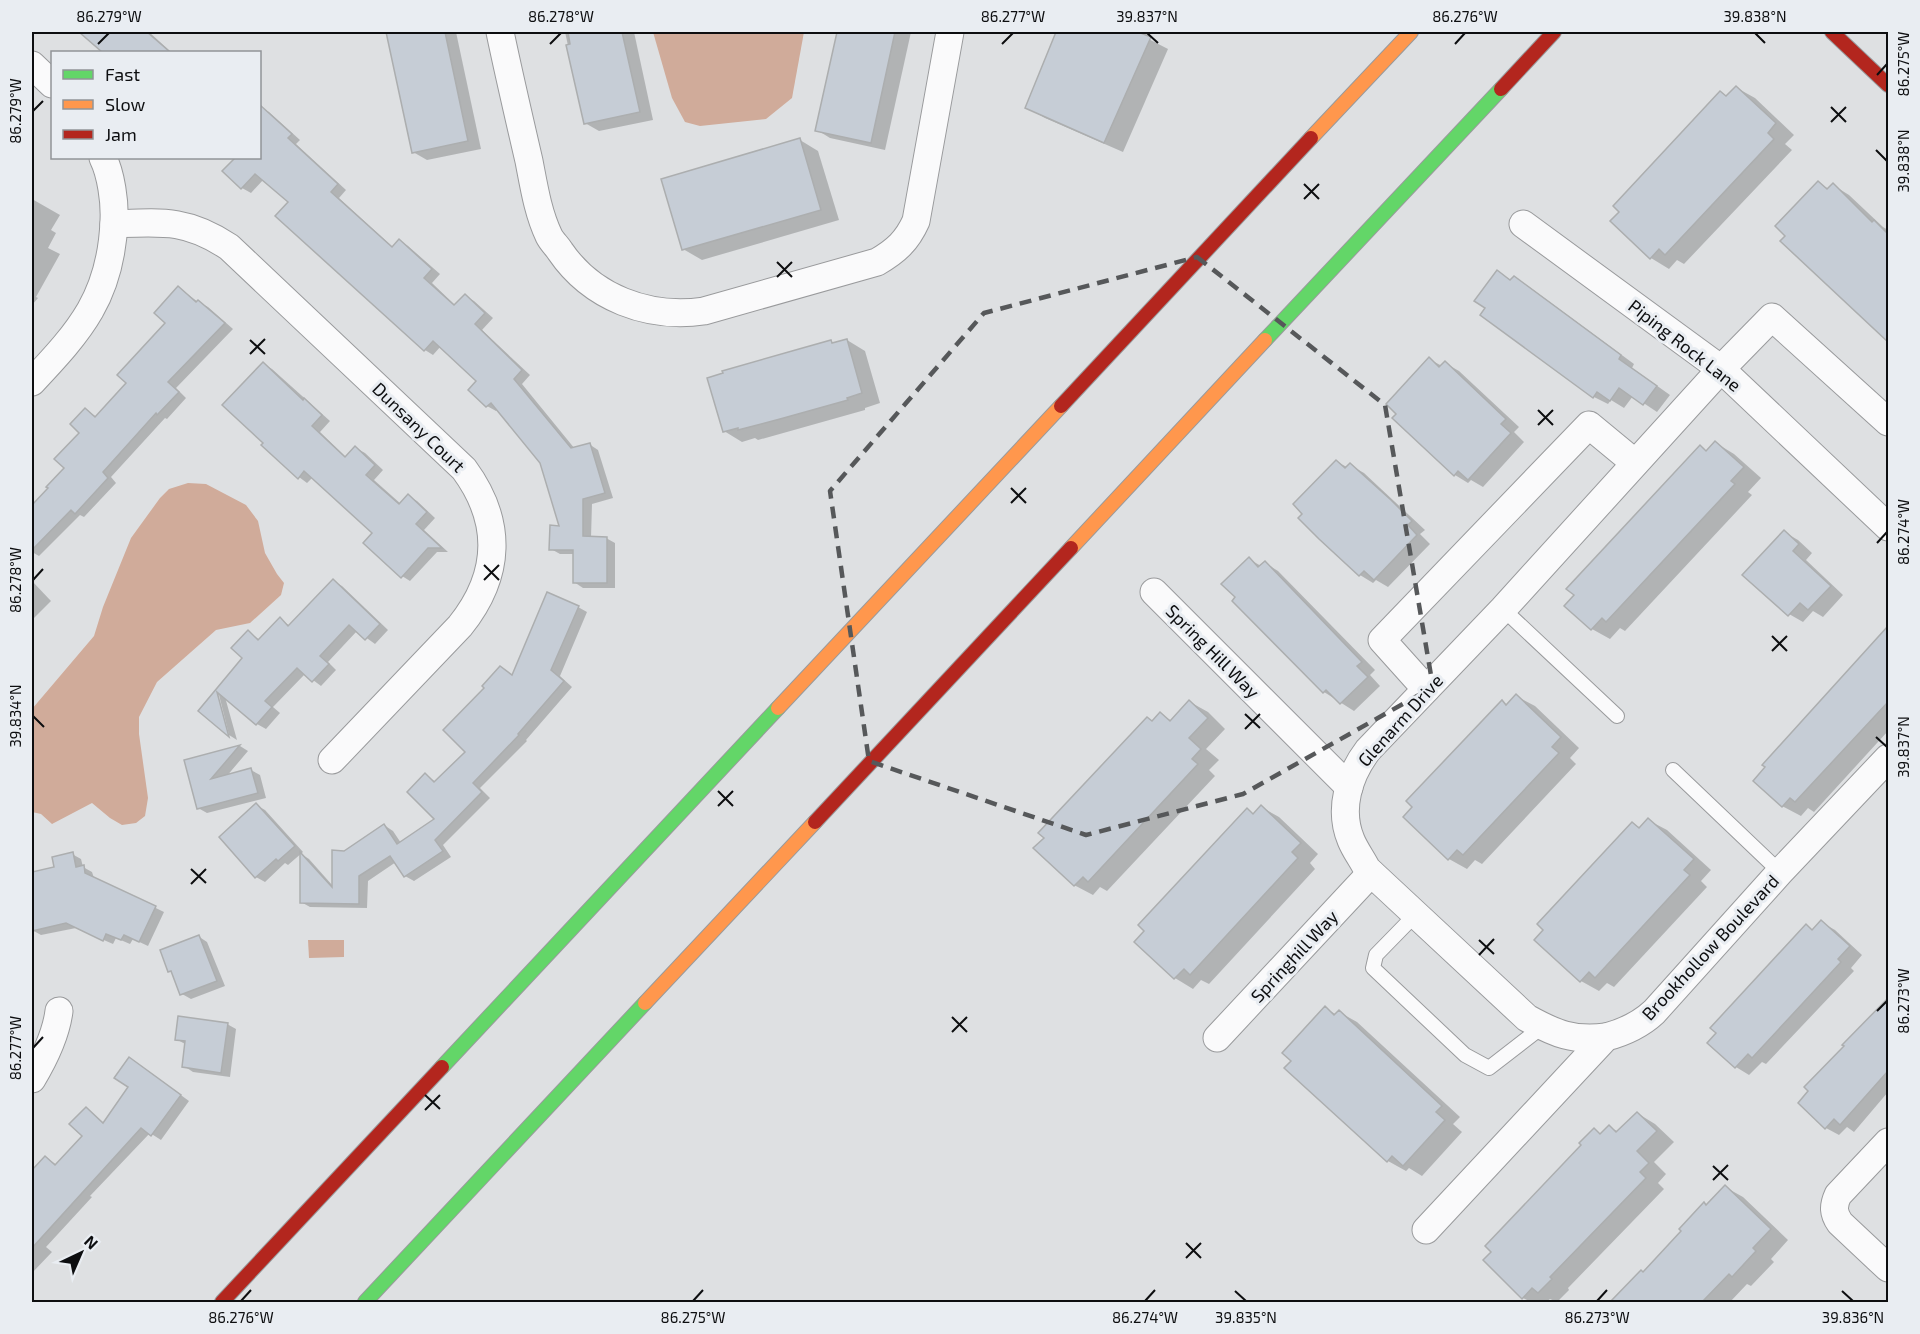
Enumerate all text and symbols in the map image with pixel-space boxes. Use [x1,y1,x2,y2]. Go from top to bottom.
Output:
text: 86.279°W [76,7,142,25]
text: 86.278°W [528,7,594,25]
text: 86.277°W [981,7,1045,25]
text: 39.837°N [1116,7,1178,25]
text: 86.276°W [1432,7,1498,25]
text: 39.838°N [1724,7,1786,25]
text: 86.275°W [1894,32,1912,96]
legend [51,51,261,159]
text: Fast [105,63,140,85]
text: 86.279°W [6,78,24,144]
text: Slow [105,93,146,115]
text: Jam [105,123,137,145]
text: 39.838°N [1894,130,1912,192]
street label: Piping Rock Lane [1624,294,1746,396]
street label: Dunsany Court [368,377,470,477]
text: 86.274°W [1894,499,1912,565]
text: 86.278°W [6,547,24,613]
street label: Spring Hill Way [1162,600,1265,703]
street label: Glenarm Drive [1353,669,1447,771]
text: 39.834°N [6,684,24,748]
text: 39.837°N [1894,716,1912,778]
street label: Brookhollow Boulevard [1637,870,1783,1024]
street label: Springhill Way [1246,905,1343,1007]
text: 86.273°W [1894,968,1912,1034]
text: 86.277°W [6,1016,24,1080]
north arrow [51,1223,111,1283]
text: N [81,1231,103,1253]
text: 86.276°W [208,1308,274,1326]
text: 86.275°W [661,1308,725,1326]
text: 86.274°W [1112,1308,1178,1326]
text: 39.835°N [1215,1308,1277,1326]
text: 86.273°W [1564,1308,1630,1326]
text: 39.836°N [1822,1308,1884,1326]

